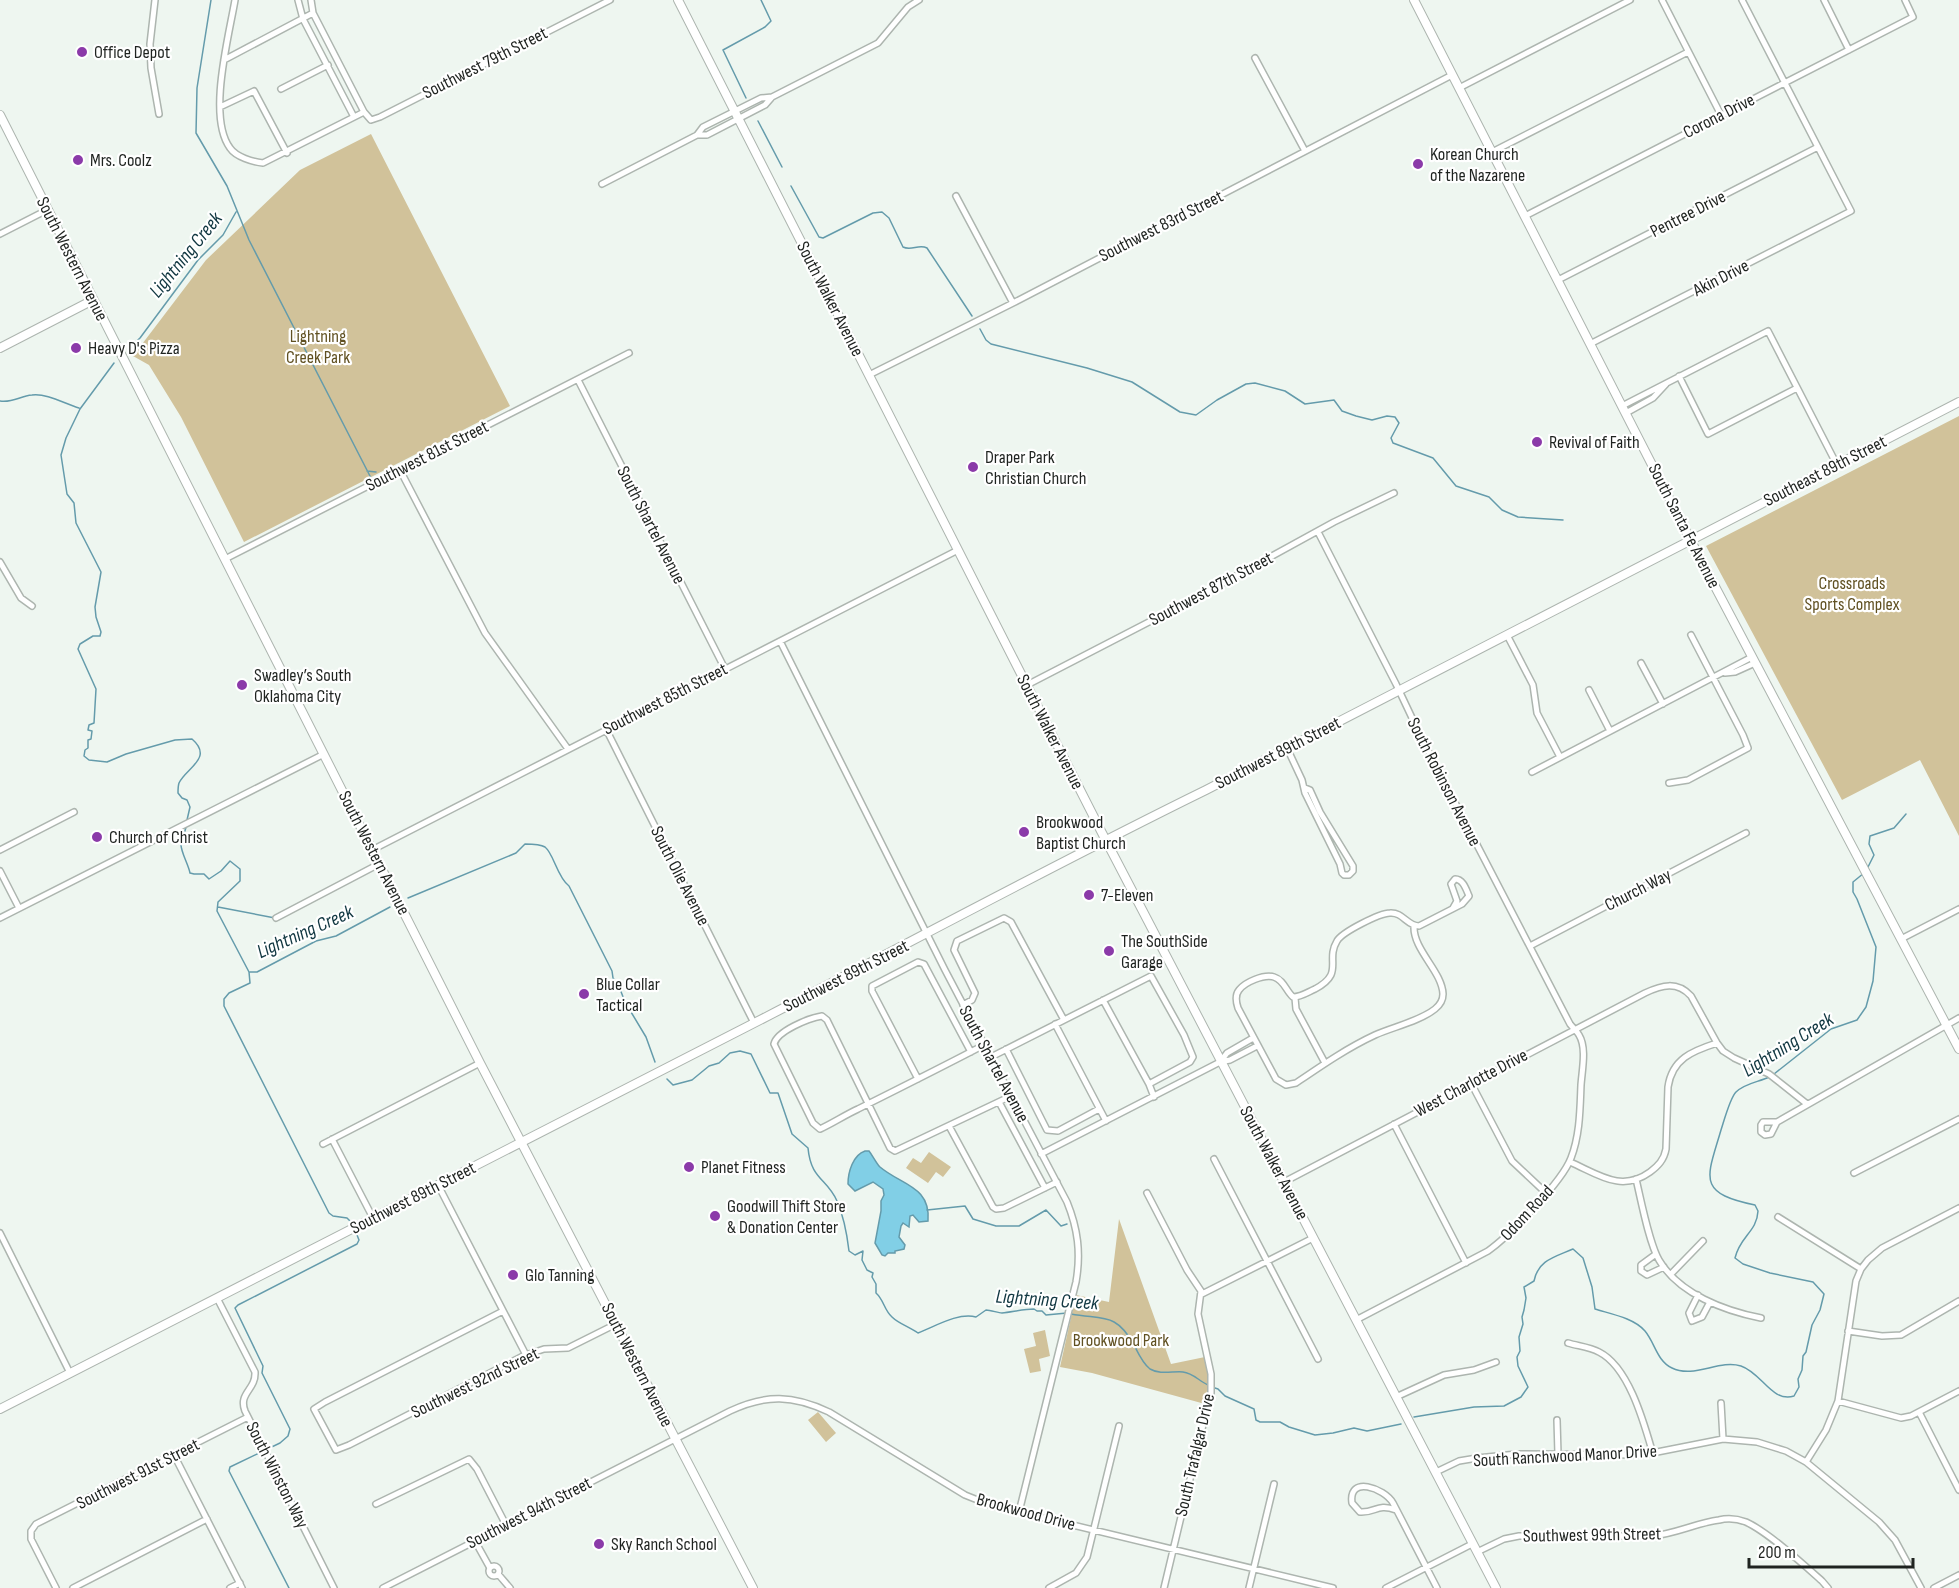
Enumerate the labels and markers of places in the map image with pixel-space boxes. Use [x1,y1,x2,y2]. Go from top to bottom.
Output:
place label: Office Depot [94,42,171,63]
marker: Office Depot [75,45,89,59]
place label: Korean Church of the Nazarene [1430,144,1525,186]
place label: Mrs. Coolz [90,150,152,171]
marker: Mrs. Coolz [71,153,85,167]
marker: Korean Church of the Nazarene [1411,157,1425,171]
place label: Heavy D's Pizza [88,338,180,359]
marker: Heavy D's Pizza [69,341,83,355]
place label: Revival of Faith [1549,432,1640,453]
marker: Revival of Faith [1530,435,1544,449]
place label: Draper Park Christian Church [985,447,1086,489]
marker: Draper Park Christian Church [966,460,980,474]
place label: Swadley’s South Oklahoma City [254,665,351,707]
marker: Swadley’s South Oklahoma City [235,678,249,692]
place label: Brookwood Baptist Church [1036,812,1126,854]
marker: Brookwood Baptist Church [1017,825,1031,839]
place label: Church of Christ [109,827,208,848]
marker: Church of Christ [90,830,104,844]
place label: 7-Eleven [1101,885,1154,906]
marker: 7-Eleven [1082,888,1096,902]
place label: The SouthSide Garage [1121,931,1208,973]
marker: The SouthSide Garage [1102,944,1116,958]
place label: Blue Collar Tactical [596,974,660,1016]
marker: Blue Collar Tactical [577,987,591,1001]
place label: Planet Fitness [701,1157,786,1178]
marker: Planet Fitness [682,1160,696,1174]
place label: Goodwill Thift Store & Donation Center [727,1196,846,1238]
marker: Goodwill Thift Store & Donation Center [708,1209,722,1223]
place label: Glo Tanning [525,1265,594,1286]
marker: Glo Tanning [506,1268,520,1282]
place label: Sky Ranch School [611,1534,717,1555]
marker: Sky Ranch School [592,1537,606,1551]

